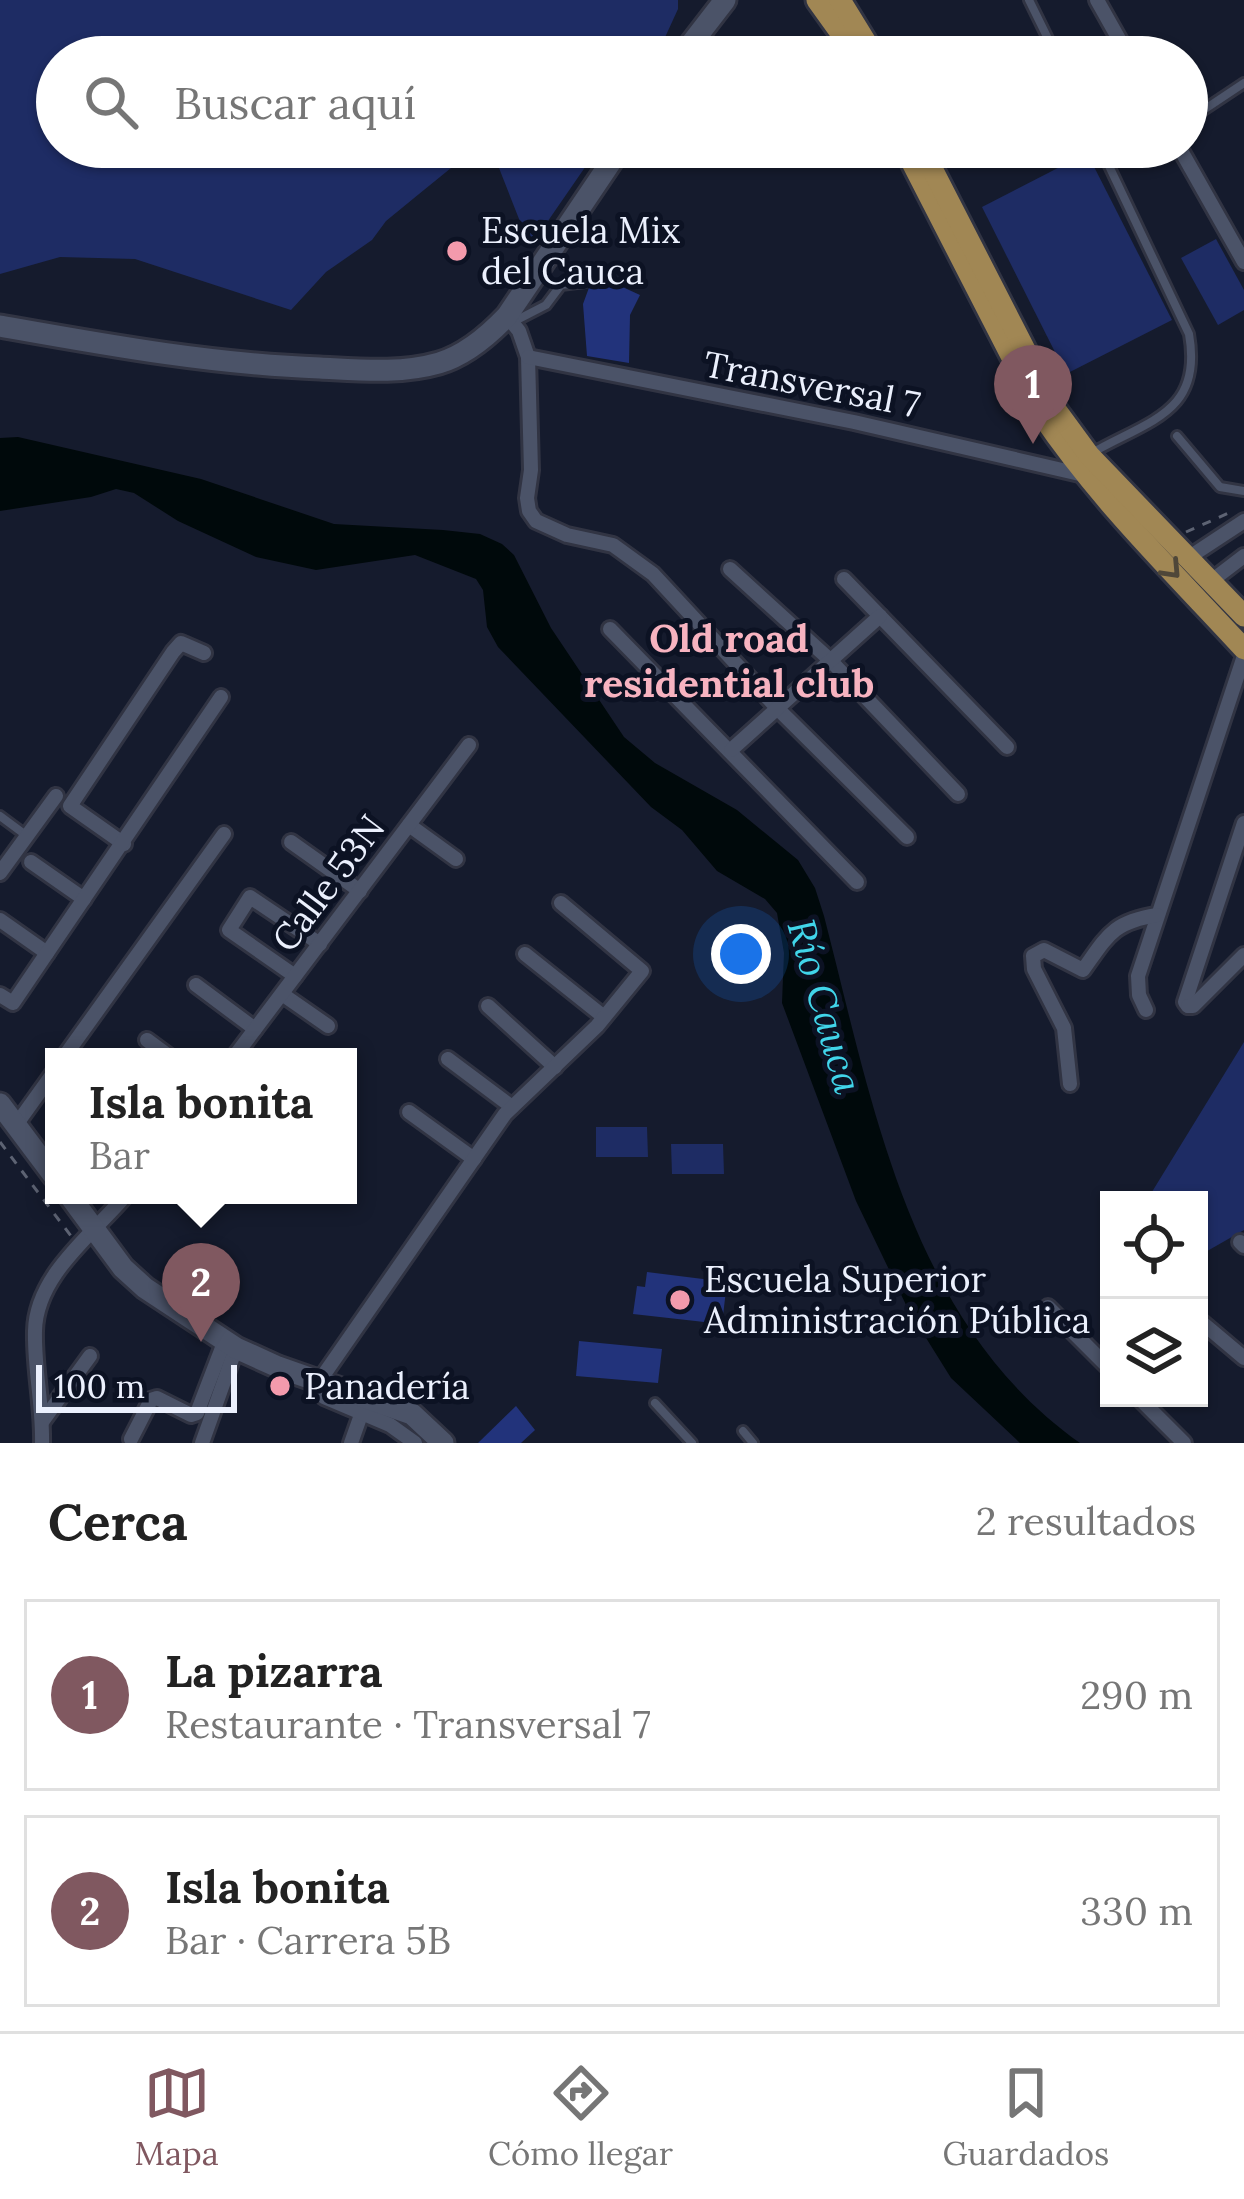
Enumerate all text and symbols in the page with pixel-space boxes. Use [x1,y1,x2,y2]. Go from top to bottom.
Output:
search box [36,36,1208,168]
icon: search [78,69,144,135]
text: Buscar aquí [174,74,416,131]
place label: Escuela Mix del Cauca [481,207,680,294]
marker: Escuela Mix del Cauca [444,238,470,264]
street label: Transversal 7 [700,341,924,427]
pin: 1 [994,345,1072,444]
one-way arrow [1157,556,1179,577]
district label: Old road residential club [584,613,874,708]
street label: Calle 53N [262,805,394,961]
water label: Río Cauca [776,913,874,1099]
your location [711,924,771,984]
popup [45,1048,357,1204]
text: Isla bonita [89,1073,313,1130]
text: Bar [89,1130,150,1180]
map controls [1100,1191,1208,1407]
button: locate [1100,1191,1208,1299]
pin: 2 [162,1243,240,1342]
place label: Escuela Superior Administración Pública [703,1256,1090,1343]
marker: Escuela Superior Administración Pública [667,1287,693,1313]
button: layers [1100,1299,1208,1407]
scale bar [36,1359,237,1412]
place label: Panadería [304,1363,470,1409]
text: 100 m [54,1365,145,1407]
marker: Panadería [267,1373,293,1399]
text: Cerca [48,1489,188,1554]
text: 2 resultados [976,1496,1196,1546]
text: La pizarra [165,1642,383,1699]
text: 1 [82,1670,98,1720]
text: 290 m [1080,1670,1193,1720]
text: Restaurante · Transversal 7 [165,1699,651,1749]
text: Isla bonita [165,1858,390,1915]
text: 2 [80,1886,100,1936]
text: 330 m [1080,1886,1193,1936]
text: Bar · Carrera 5B [165,1915,451,1965]
tab: Mapa [135,2060,219,2174]
tab: Cómo llegar [488,2060,673,2174]
tab: Guardados [942,2060,1109,2174]

